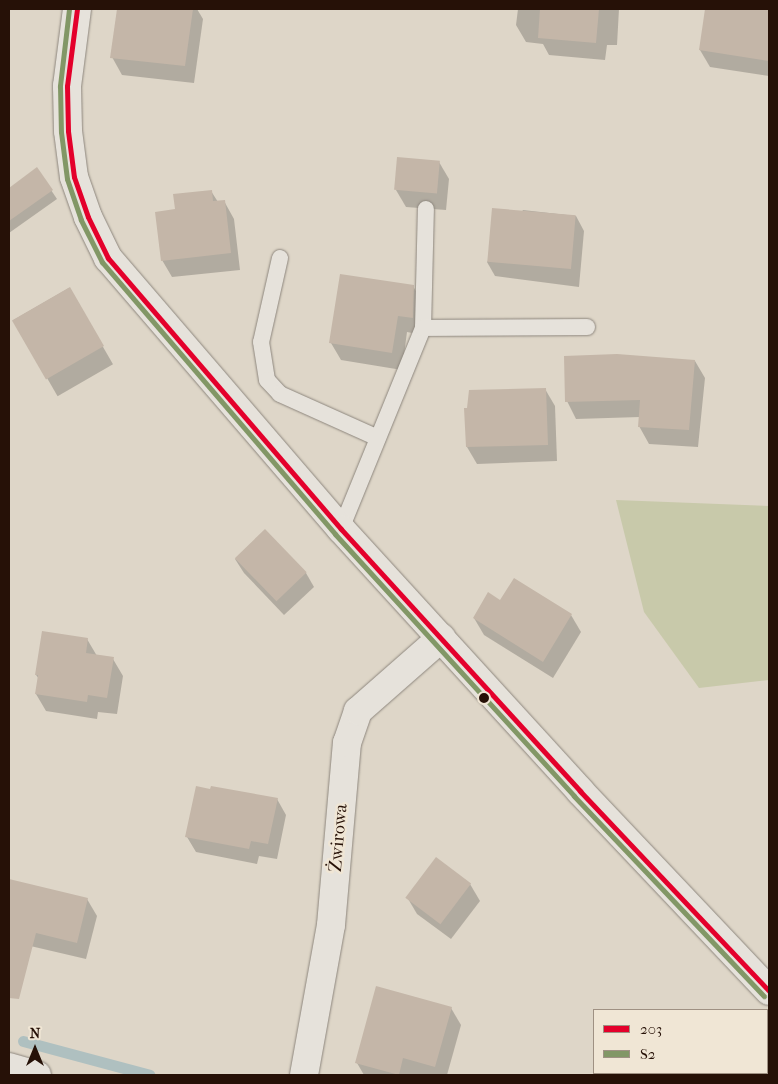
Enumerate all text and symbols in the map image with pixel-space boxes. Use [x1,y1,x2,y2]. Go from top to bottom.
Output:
unlabelled marker [479,693,489,703]
street label: Żwirowa [325,803,353,873]
legend [593,1009,768,1074]
text: 203 [640,1020,662,1038]
north arrow [10,1024,60,1074]
text: N [30,1025,40,1042]
text: S2 [640,1045,655,1063]

